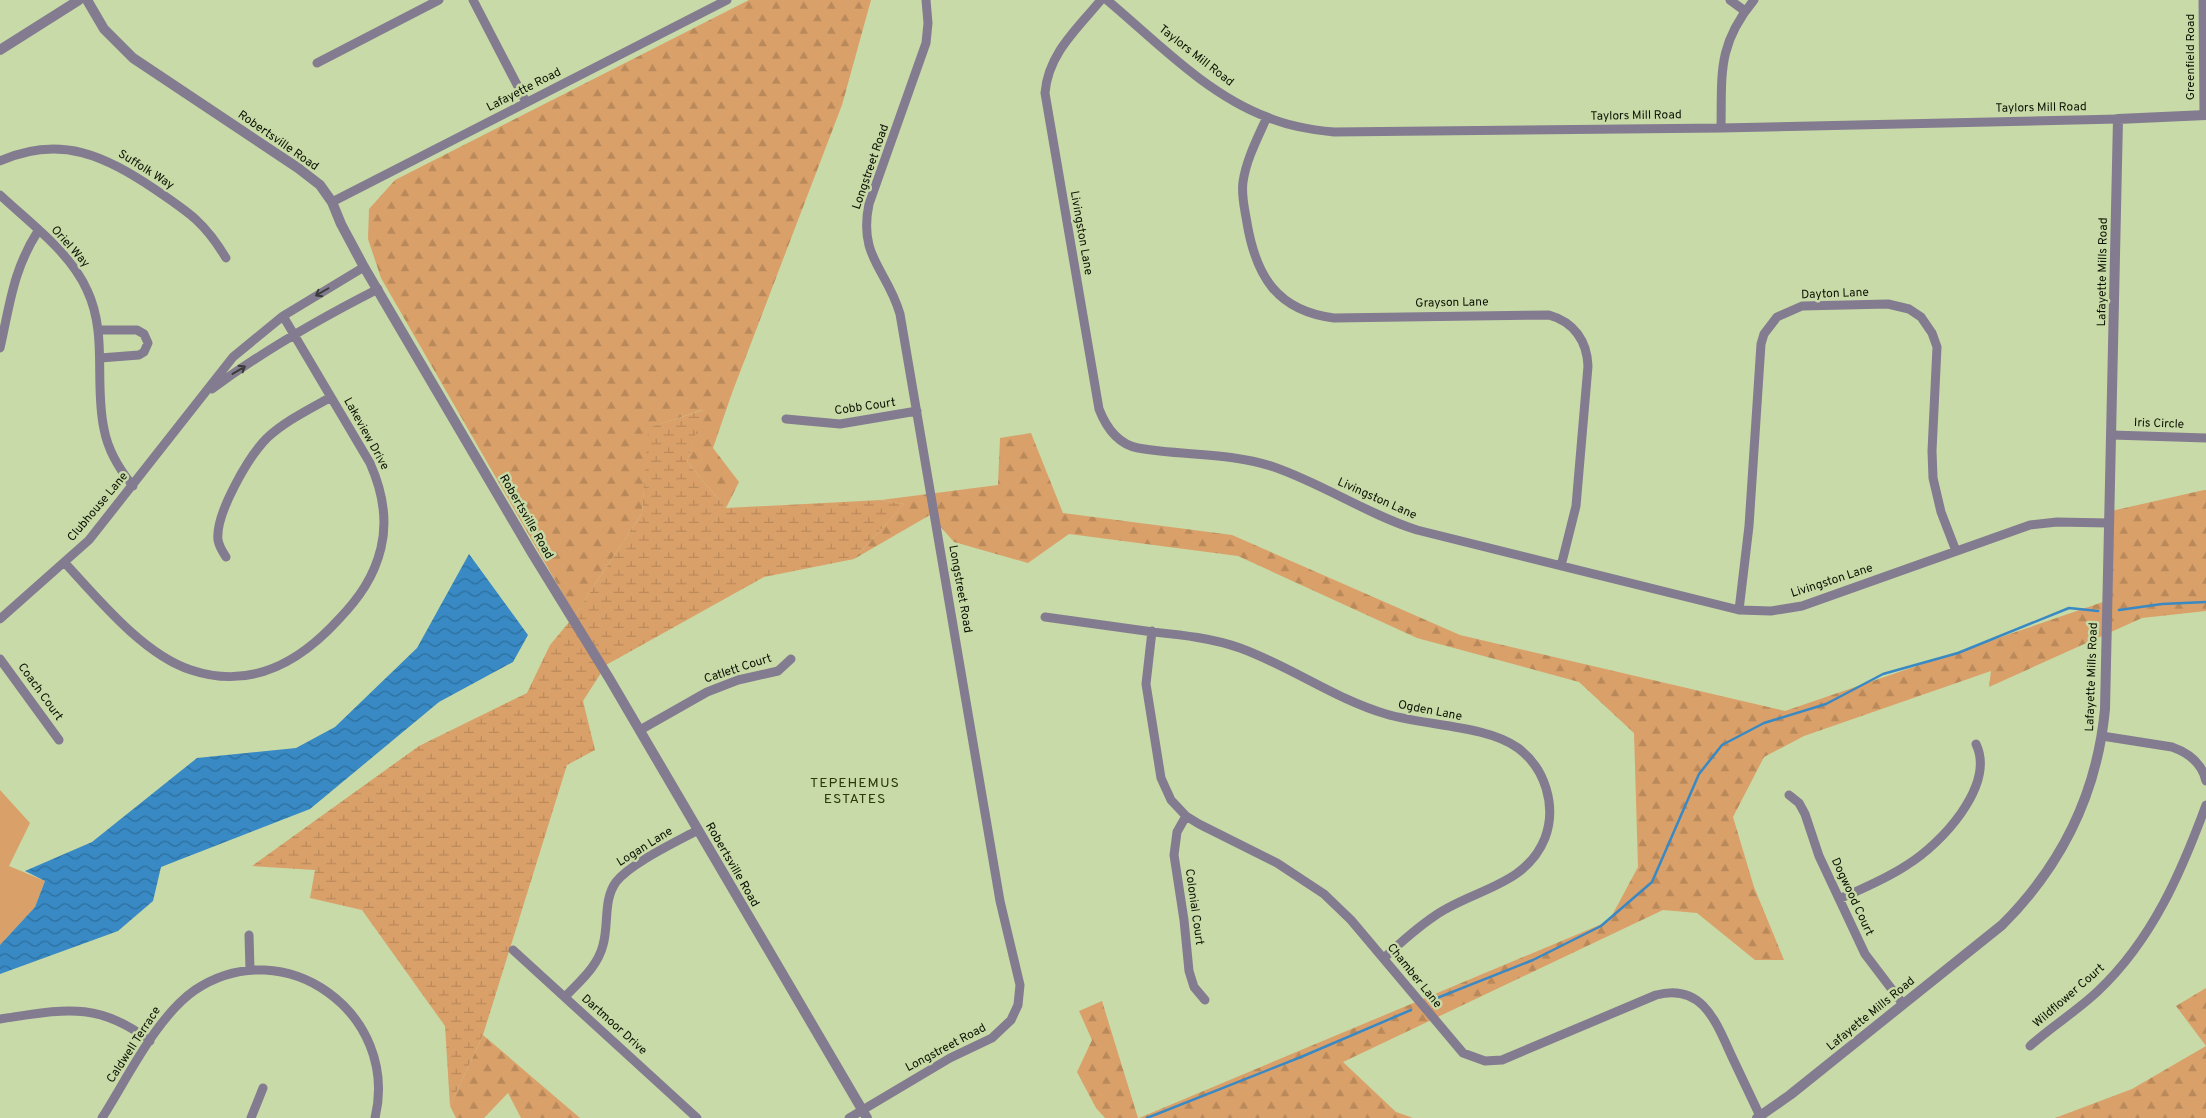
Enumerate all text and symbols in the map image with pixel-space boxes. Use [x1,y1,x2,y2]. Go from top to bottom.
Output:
street label: Greenfield Road [2183,14,2199,100]
street label: Taylors Mill Road [1155,22,1237,90]
street label: Lafayette Road [484,64,564,116]
street label: Taylors Mill Road [1995,99,2087,117]
street label: Robertsville Road [234,107,322,175]
street label: Taylors Mill Road [1590,107,1682,125]
street label: Longstreet Road [849,122,893,212]
street label: Suffolk Way [115,146,177,194]
street label: Livingston Lane [1066,190,1096,276]
street label: Lafayette Mills Road [2094,217,2112,327]
street label: Oriel Way [47,223,93,271]
street label: Dayton Lane [1801,285,1869,303]
one-way arrow [316,287,330,297]
street label: Grayson Lane [1415,294,1489,312]
one-way arrow [232,364,246,374]
street label: Lakeview Drive [339,395,393,473]
street label: Cobb Court [833,395,897,419]
street label: Iris Circle [2134,415,2184,433]
street label: Clubhouse Lane [64,469,132,545]
street label: Robertsville Road [495,472,557,562]
street label: Livingston Lane [1335,474,1419,524]
street label: Longstreet Road [944,544,976,634]
street label: Livingston Lane [1789,560,1875,602]
street label: Lafayette Mills Road [2082,622,2102,732]
street label: Catlett Court [702,651,774,687]
street label: Coach Court [14,660,66,724]
street label: Ogden Lane [1397,697,1463,725]
district label: TEPEHEMUS ESTATES [810,775,900,808]
street label: Robertsville Road [701,820,763,910]
street label: Logan Lane [614,824,676,870]
street label: Dogwood Court [1827,855,1877,939]
street label: Colonial Court [1181,868,1207,946]
street label: Chamber Lane [1383,940,1445,1012]
street label: Wildflower Court [2030,960,2108,1032]
street label: Lafayette Mills Road [1824,973,1918,1055]
street label: Dartmoor Drive [578,991,650,1059]
street label: Caldwell Terrace [103,1004,165,1086]
street label: Longstreet Road [903,1020,989,1076]

